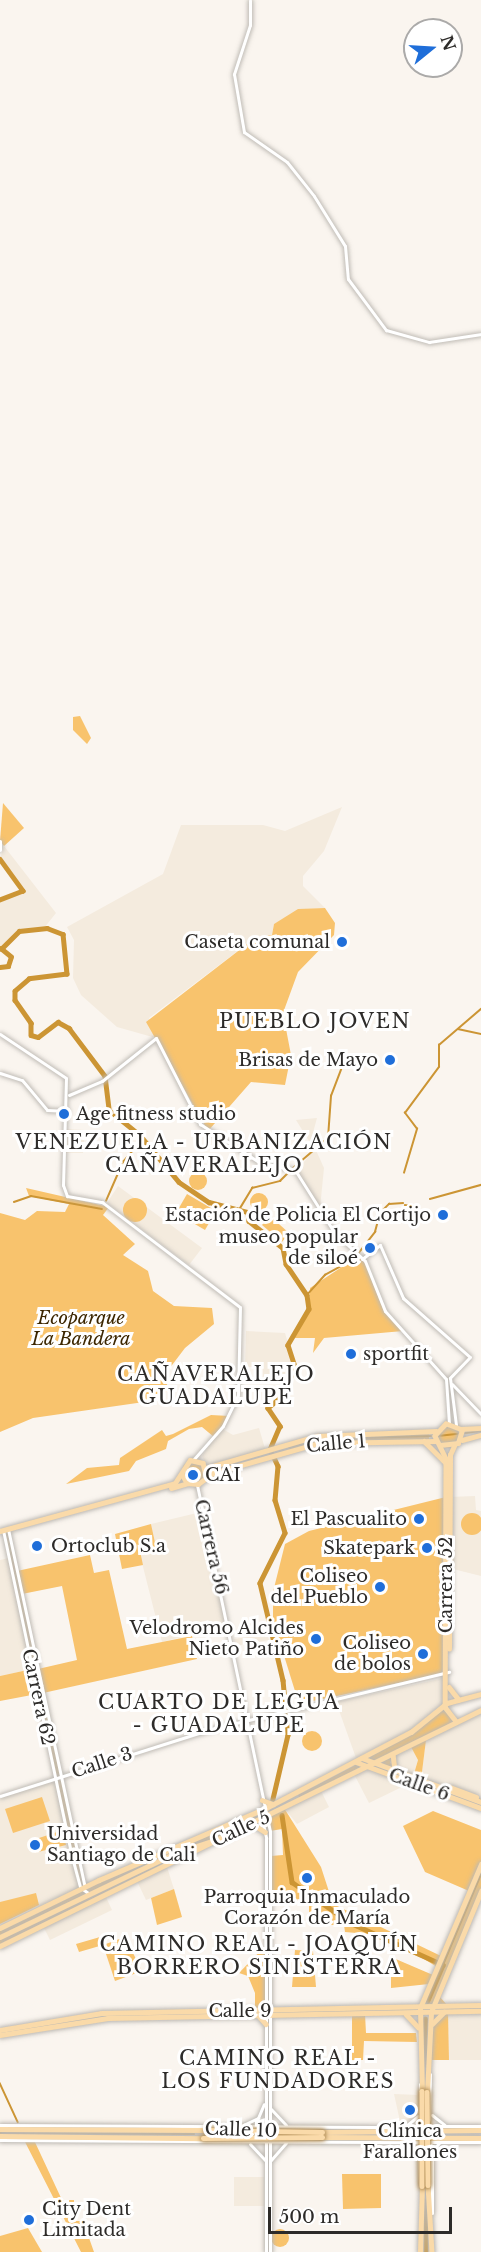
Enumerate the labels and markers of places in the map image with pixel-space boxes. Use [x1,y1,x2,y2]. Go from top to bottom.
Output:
place label: Caseta comunal [184,931,330,953]
marker: Caseta comunal [335,935,349,949]
place label: Brisas de Mayo [238,1049,378,1071]
marker: Brisas de Mayo [383,1053,397,1067]
place label: Age fitness studio [76,1103,236,1125]
marker: Age fitness studio [57,1107,71,1121]
place label: Estación de Policia El Cortijo [165,1204,431,1226]
marker: Estación de Policia El Cortijo [436,1208,450,1222]
place label: museo popular de siloé [219,1227,358,1270]
marker: museo popular de siloé [363,1241,377,1255]
place label: sportfit [363,1343,429,1365]
marker: sportfit [344,1347,358,1361]
place label: CAI [205,1464,241,1486]
marker: CAI [186,1468,200,1482]
place label: El Pascualito [290,1508,407,1530]
marker: El Pascualito [412,1512,426,1526]
place label: Ortoclub S.a [51,1535,166,1557]
marker: Ortoclub S.a [28,1537,46,1555]
place label: Skatepark [323,1537,415,1559]
marker: Skatepark [420,1541,434,1555]
place label: Coliseo del Pueblo [270,1566,368,1608]
marker: Coliseo del Pueblo [373,1580,387,1594]
place label: Velodromo Alcides Nieto Patiño [129,1618,304,1660]
marker: Velodromo Alcides Nieto Patiño [309,1632,323,1646]
place label: Coliseo de bolos [334,1633,411,1676]
marker: Coliseo de bolos [416,1647,430,1661]
place label: Universidad Santiago de Cali [47,1824,196,1866]
marker: Universidad Santiago de Cali [28,1838,42,1852]
marker: Parroquia Inmaculado Corazón de María [300,1871,314,1885]
place label: Parroquia Inmaculado Corazón de María [204,1887,410,1930]
marker: Clínica Farallones [401,2101,419,2119]
place label: Clínica Farallones [363,2121,457,2164]
place label: City Dent Limitada [42,2199,131,2242]
marker: City Dent Limitada [20,2211,38,2229]

